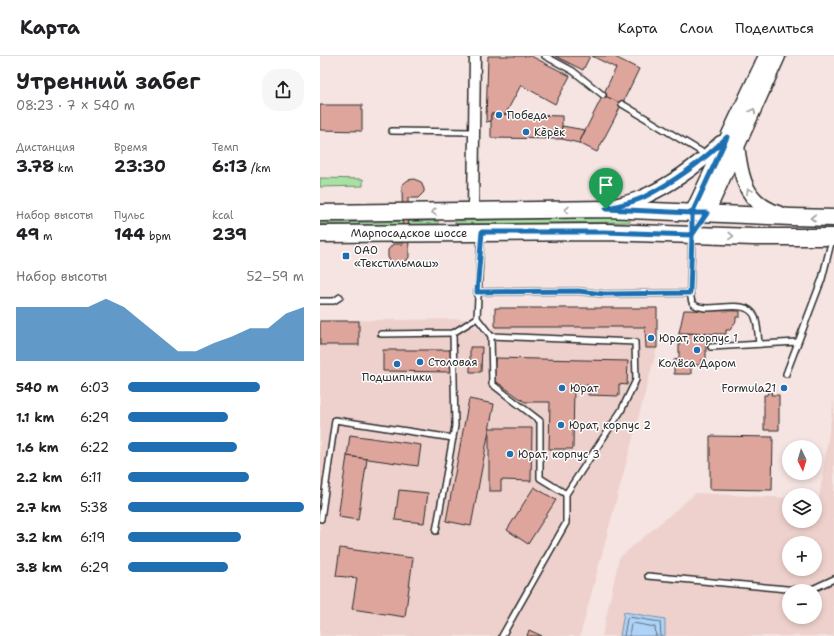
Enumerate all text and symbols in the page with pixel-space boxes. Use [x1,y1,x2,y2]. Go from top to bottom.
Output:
text: Карта [20,15,80,40]
text: Карта [617,19,658,37]
text: Слои [680,19,713,37]
text: Поделиться [735,19,814,37]
text: Утренний забег [16,67,200,96]
button: share [262,69,304,111]
text: 08:23 · 7 × 540 m [16,97,135,114]
place label: Победа [507,108,547,123]
one-way arrow [748,108,756,115]
marker: Победа [494,110,504,120]
place label: Кӗрӗк [534,125,565,140]
marker: Кӗрӗк [521,127,531,137]
text: Дистанция [16,140,75,155]
text: Время [114,140,148,155]
text: Темп [212,140,239,155]
text: 3.78 [16,155,54,177]
text: 23:30 [114,155,166,177]
text: 6:13 [212,155,247,177]
text: km [54,161,73,176]
text: /km [247,161,271,176]
pin [589,168,623,209]
icon: arrive [595,174,617,196]
one-way arrow [746,188,753,195]
one-way arrow [564,205,570,214]
text: Набор высоты [16,208,93,223]
text: Пульс [114,208,145,223]
text: kcal [212,208,233,223]
one-way arrow [431,208,437,216]
one-way arrow [810,214,816,222]
text: 49 [16,223,39,245]
text: 144 [114,223,145,245]
text: 239 [212,223,247,245]
street label: Марпосадское шоссе [351,226,467,241]
text: m [39,229,53,244]
text: bpm [145,229,171,244]
one-way arrow [728,232,734,240]
place label: ОАО «Текстильмаш» [354,243,439,271]
marker: ОАО «Текстильмаш» [341,251,351,261]
text: Набор высоты [16,268,107,285]
text: 52–59 m [246,268,304,285]
place label: Юрат, корпус 1 [659,331,738,346]
marker: Юрат, корпус 1 [646,333,656,343]
marker: Колёса Даром [692,345,702,355]
place label: Столовая [428,355,477,370]
place label: Колёса Даром [658,356,736,371]
marker: Столовая [415,357,425,367]
marker: Подшипники [392,359,402,369]
place label: Подшипники [362,370,432,385]
text: 540 m [16,379,59,396]
text: 6:03 [80,379,109,396]
place label: Юрат [570,381,599,396]
place label: Formula21 [722,381,776,396]
marker: Юрат [557,383,567,393]
marker: Formula21 [779,383,789,393]
text: 1.1 km [16,409,54,426]
text: 6:29 [80,409,109,426]
place label: Юрат, корпус 2 [569,418,651,433]
marker: Юрат, корпус 2 [556,420,566,430]
text: 1.6 km [16,439,59,456]
text: 6:22 [80,439,109,456]
north arrow [782,440,822,480]
map controls [782,440,822,624]
place label: Юрат, корпус 3 [518,447,600,462]
marker: Юрат, корпус 3 [505,449,515,459]
text: 2.2 km [16,469,62,486]
text: 6:11 [80,469,102,486]
button: layers [782,488,822,528]
text: 2.7 km [16,499,61,516]
text: 5:38 [80,499,108,516]
text: 3.2 km [16,529,62,546]
text: 6:19 [80,529,105,546]
button: + [782,536,822,576]
text: 3.8 km [16,559,62,576]
text: 6:29 [80,559,109,576]
button: − [782,584,822,624]

